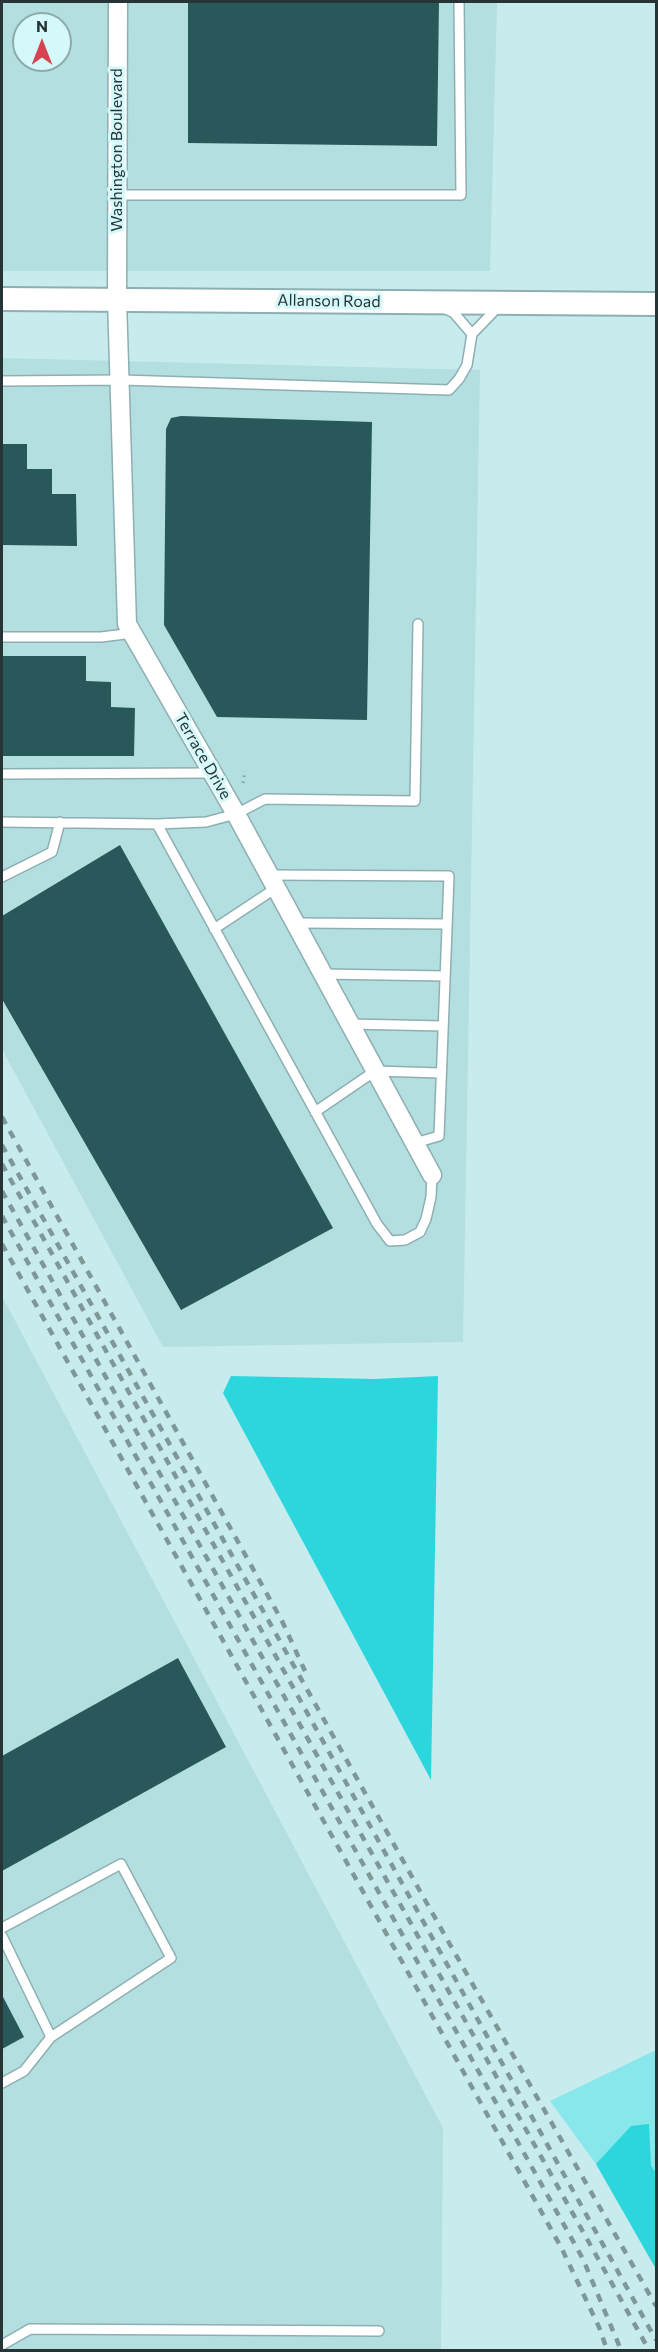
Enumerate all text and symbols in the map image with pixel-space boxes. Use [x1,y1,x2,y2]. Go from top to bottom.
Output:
north arrow [12,12,72,72]
text: N [36,16,48,35]
street label: Washington Boulevard [107,68,127,232]
street label: Allanson Road [277,291,381,311]
street label: Terrace Drive [171,709,235,803]

